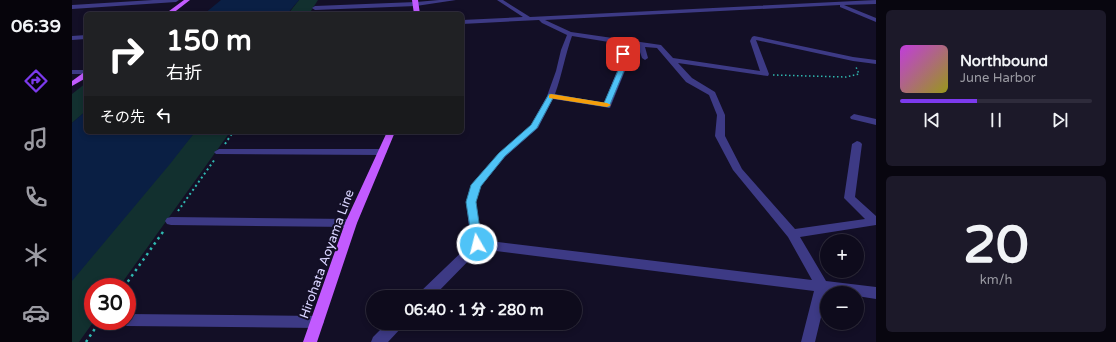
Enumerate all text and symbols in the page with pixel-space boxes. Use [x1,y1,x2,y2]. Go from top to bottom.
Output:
text: 06:39 [11,15,61,37]
text: 150 m [166,24,252,58]
icon: right [100,28,152,80]
pin [606,37,640,71]
icon: arrive [612,43,634,65]
text: Northbound [960,52,1048,70]
text: 右折 [166,62,202,84]
icon: directions [22,67,50,95]
text: June Harbor [960,70,1036,86]
icon: left [153,104,175,126]
text: その先 [100,108,145,126]
icon: previous [921,109,943,131]
icon: pause [985,109,1007,131]
icon: next [1049,109,1071,131]
icon: music [22,125,50,153]
icon: phone [22,183,50,211]
street label: Hirohata Aoyama Line [296,187,358,321]
text: 20 [963,214,1029,277]
position arrow [456,223,498,265]
map controls [820,234,864,330]
button: + [820,234,864,278]
icon: climate [22,241,50,269]
text: km/h [980,272,1012,288]
speed limit sign: 30 [84,278,136,330]
button: − [820,286,864,330]
icon: car [22,299,50,327]
text: 06:40 · 1 分 · 280 m [404,301,544,319]

